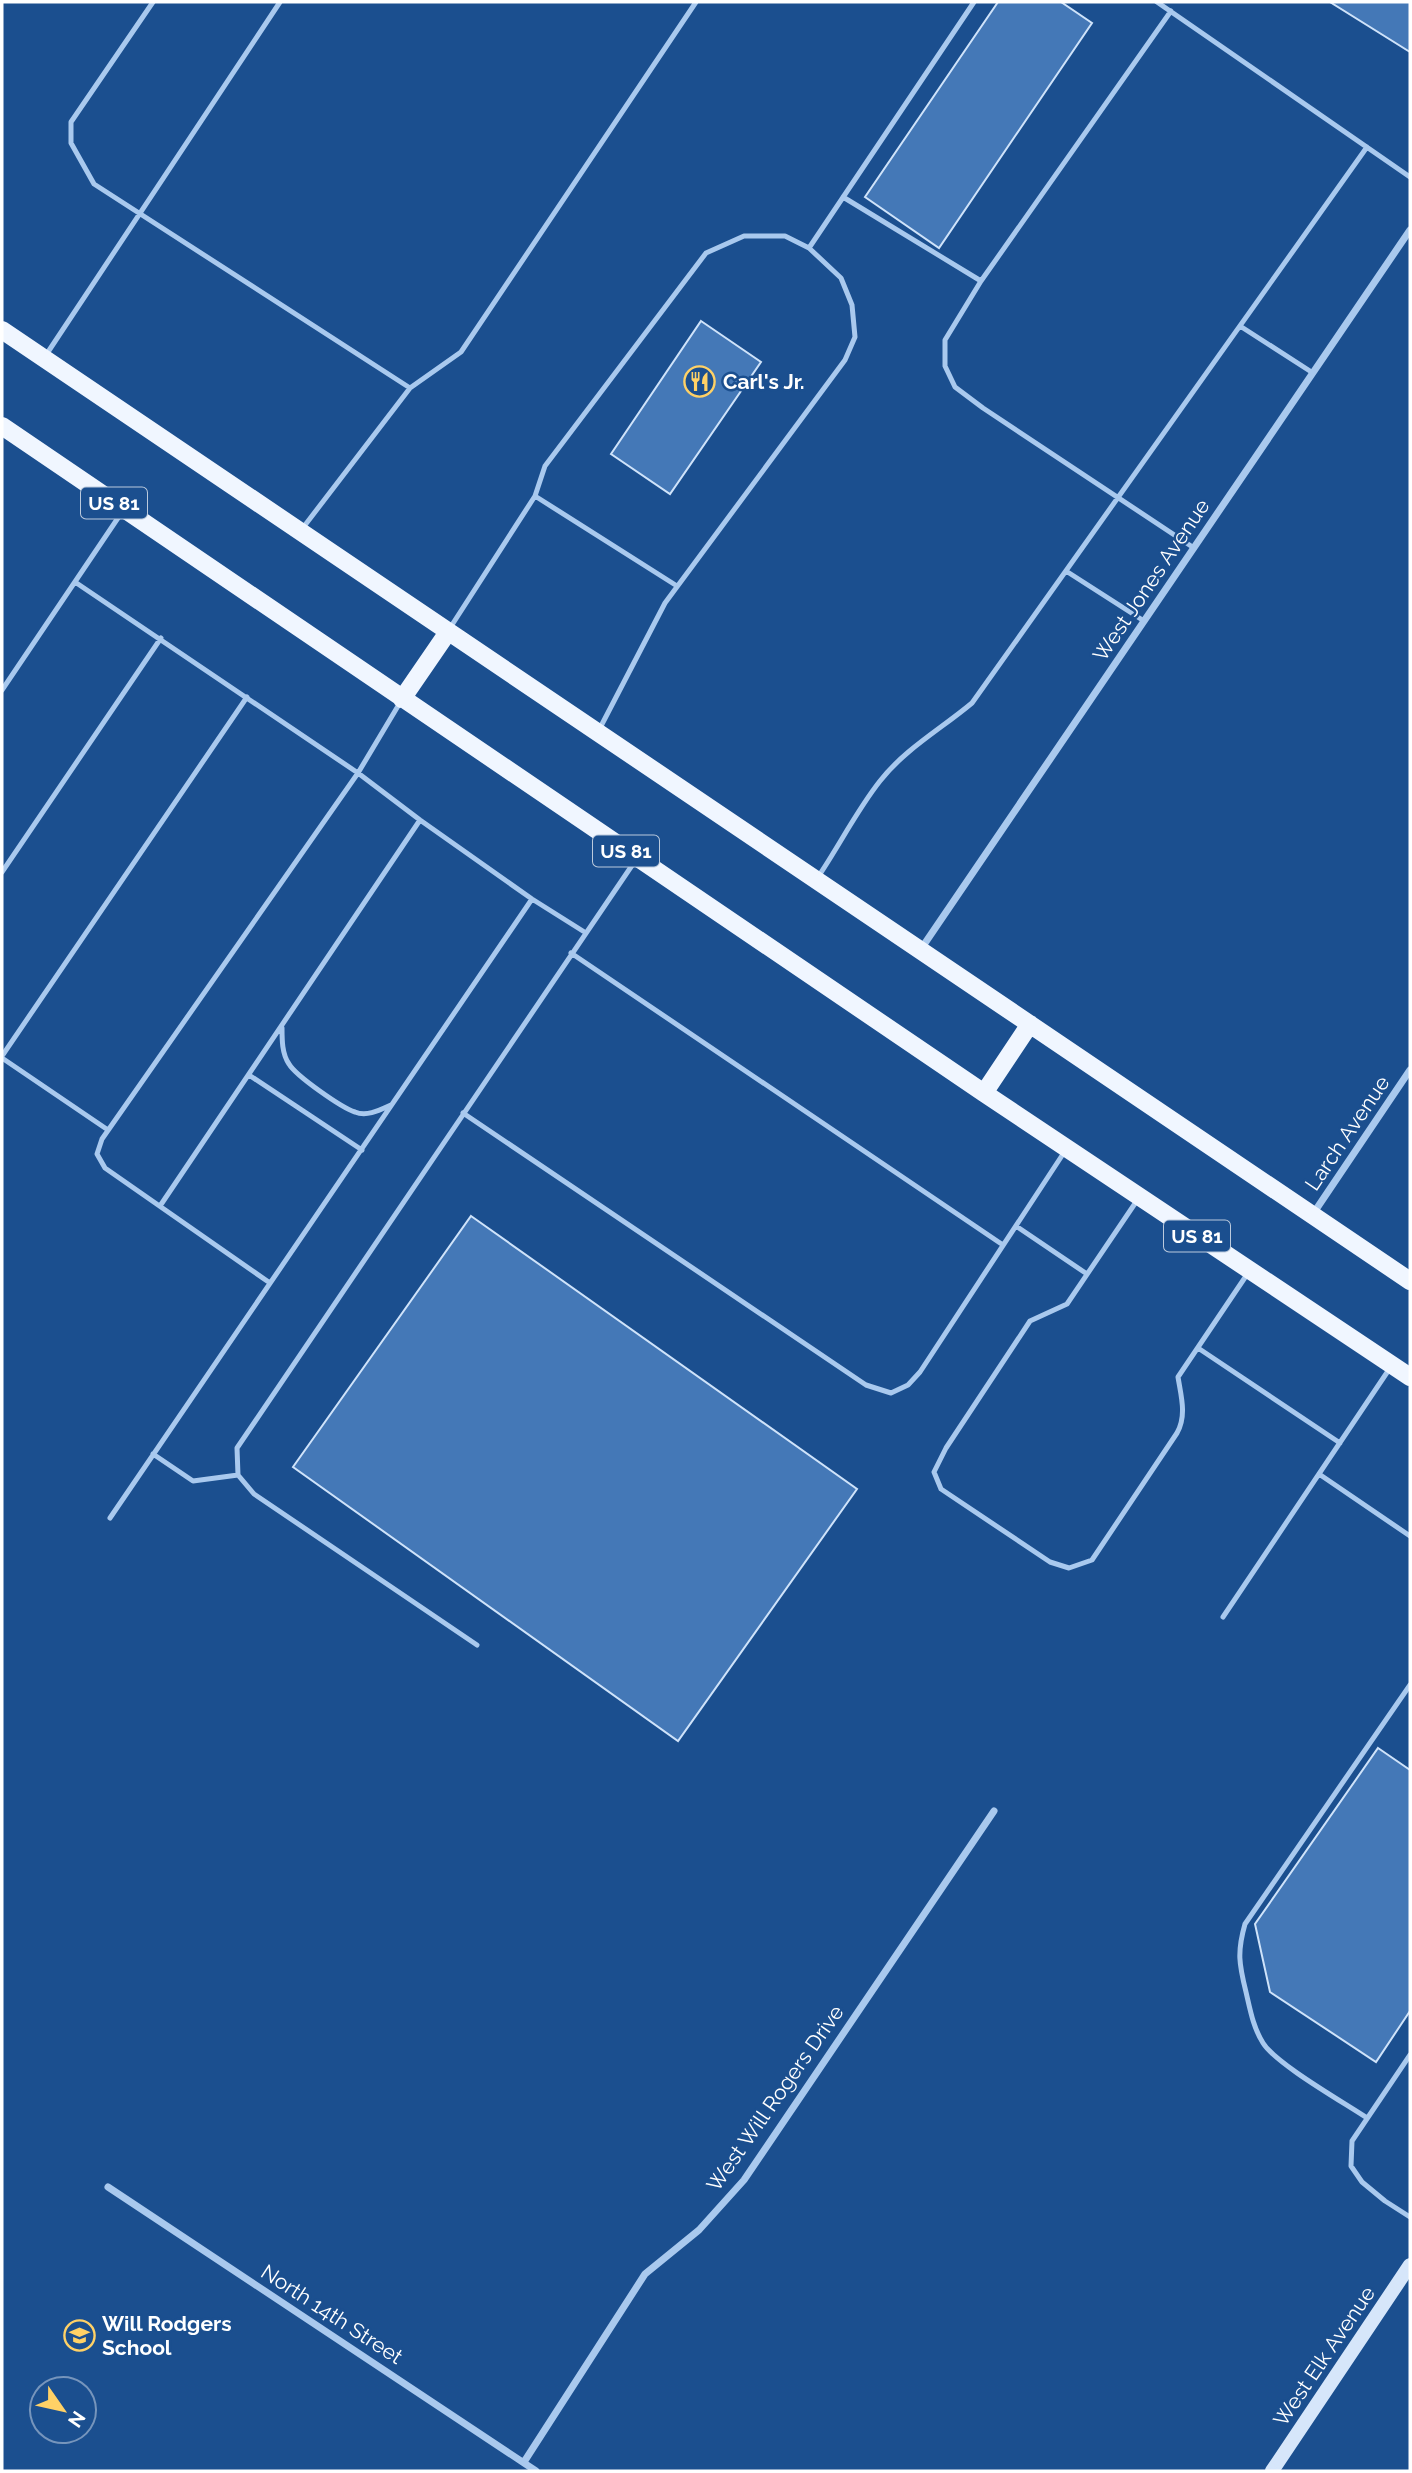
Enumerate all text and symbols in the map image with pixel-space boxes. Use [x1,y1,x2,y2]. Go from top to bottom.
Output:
restaurant icon: Carl's Jr. [683,364,717,398]
place label: Carl's Jr. [723,369,804,394]
road number: US 81 [81,488,147,518]
street label: West Jones Avenue [1087,494,1215,666]
road number: US 81 [593,836,659,866]
street label: Larch Avenue [1299,1071,1395,1195]
road number: US 81 [1164,1220,1230,1252]
street label: West Will Rogers Drive [701,2000,849,2196]
street label: North 14th Street [256,2259,408,2369]
street label: West Elk Avenue [1268,2281,1380,2431]
place label: Will Rodgers School [102,2311,232,2360]
school or university icon: Will Rodgers School [62,2318,96,2352]
north arrow [28,2375,98,2445]
text: N [64,2407,90,2432]

